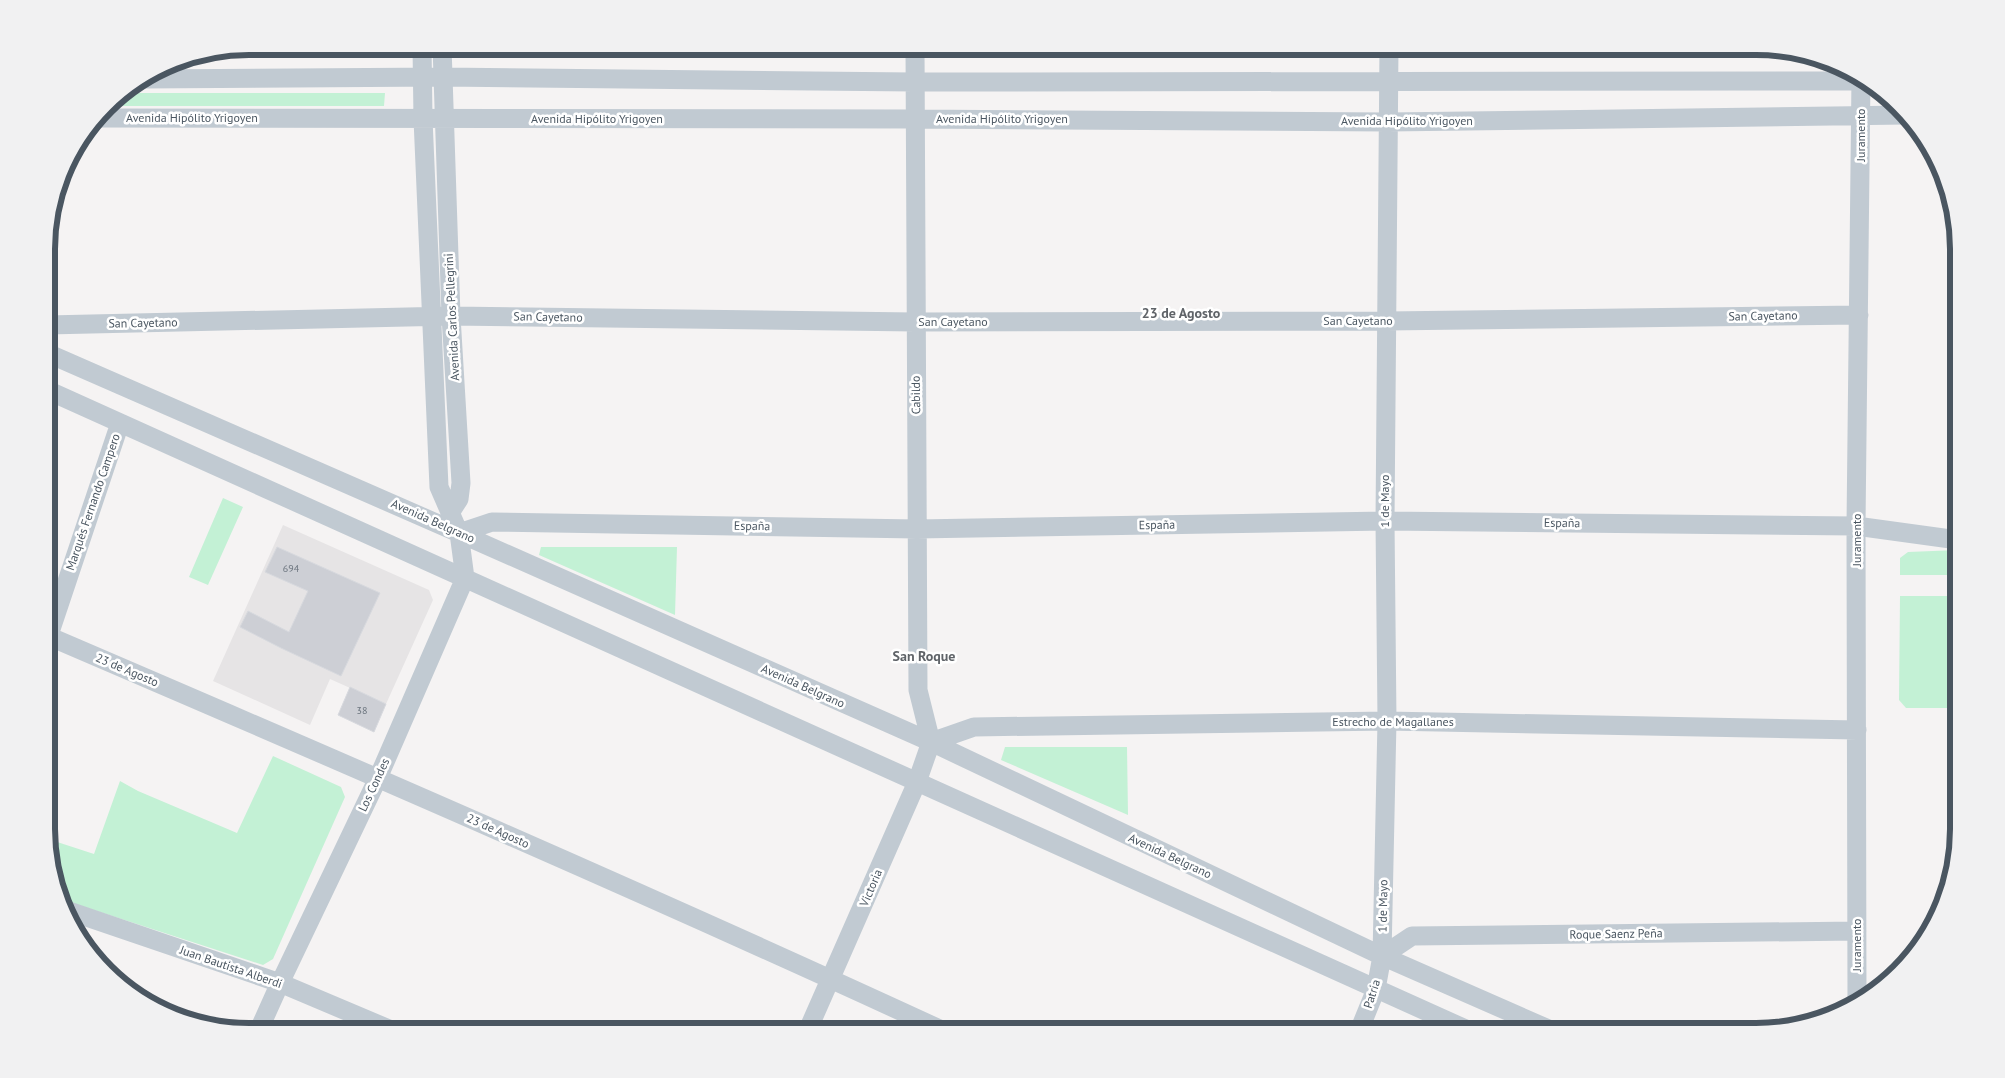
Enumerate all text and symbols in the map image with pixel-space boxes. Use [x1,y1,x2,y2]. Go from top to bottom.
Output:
street label: Juramento [1853,109,1868,162]
street label: Avenida Hipólito Yrigoyen [126,110,258,125]
street label: Avenida Hipólito Yrigoyen [531,111,663,126]
street label: Avenida Hipólito Yrigoyen [936,111,1068,126]
street label: Avenida Hipólito Yrigoyen [1341,113,1473,128]
street label: Avenida Carlos Pellegrini [441,253,462,381]
district label: 23 de Agosto [1142,304,1221,322]
street label: San Cayetano [1728,307,1798,324]
street label: San Cayetano [513,308,583,325]
street label: San Cayetano [1323,313,1393,328]
street label: San Cayetano [108,314,178,331]
street label: San Cayetano [918,314,988,329]
street label: Cabildo [908,376,923,414]
street label: Marqués Fernando Campero [62,431,123,572]
street label: 1 de Mayo [1377,475,1392,527]
street label: Avenida Belgrano [389,495,477,546]
street label: Juramento [1849,514,1864,567]
street label: España [1544,515,1580,530]
street label: España [1139,517,1175,532]
street label: España [734,518,770,533]
house number: 694 [283,562,300,575]
district label: San Roque [893,647,955,665]
street label: 23 de Agosto [94,650,161,689]
street label: Avenida Belgrano [759,660,847,711]
house number: 38 [357,704,367,717]
street label: Estrecho de Magallanes [1332,714,1454,729]
street label: Los Condes [355,756,392,814]
street label: 23 de Agosto [465,810,532,851]
street label: Avenida Belgrano [1126,830,1214,881]
street label: Victoria [856,867,885,910]
street label: 1 de Mayo [1375,879,1390,933]
street label: Juramento [1849,919,1864,972]
street label: Roque Saenz Peña [1569,925,1663,942]
street label: Juan Bautista Alberdi [177,942,284,991]
street label: Patria [1360,977,1383,1010]

